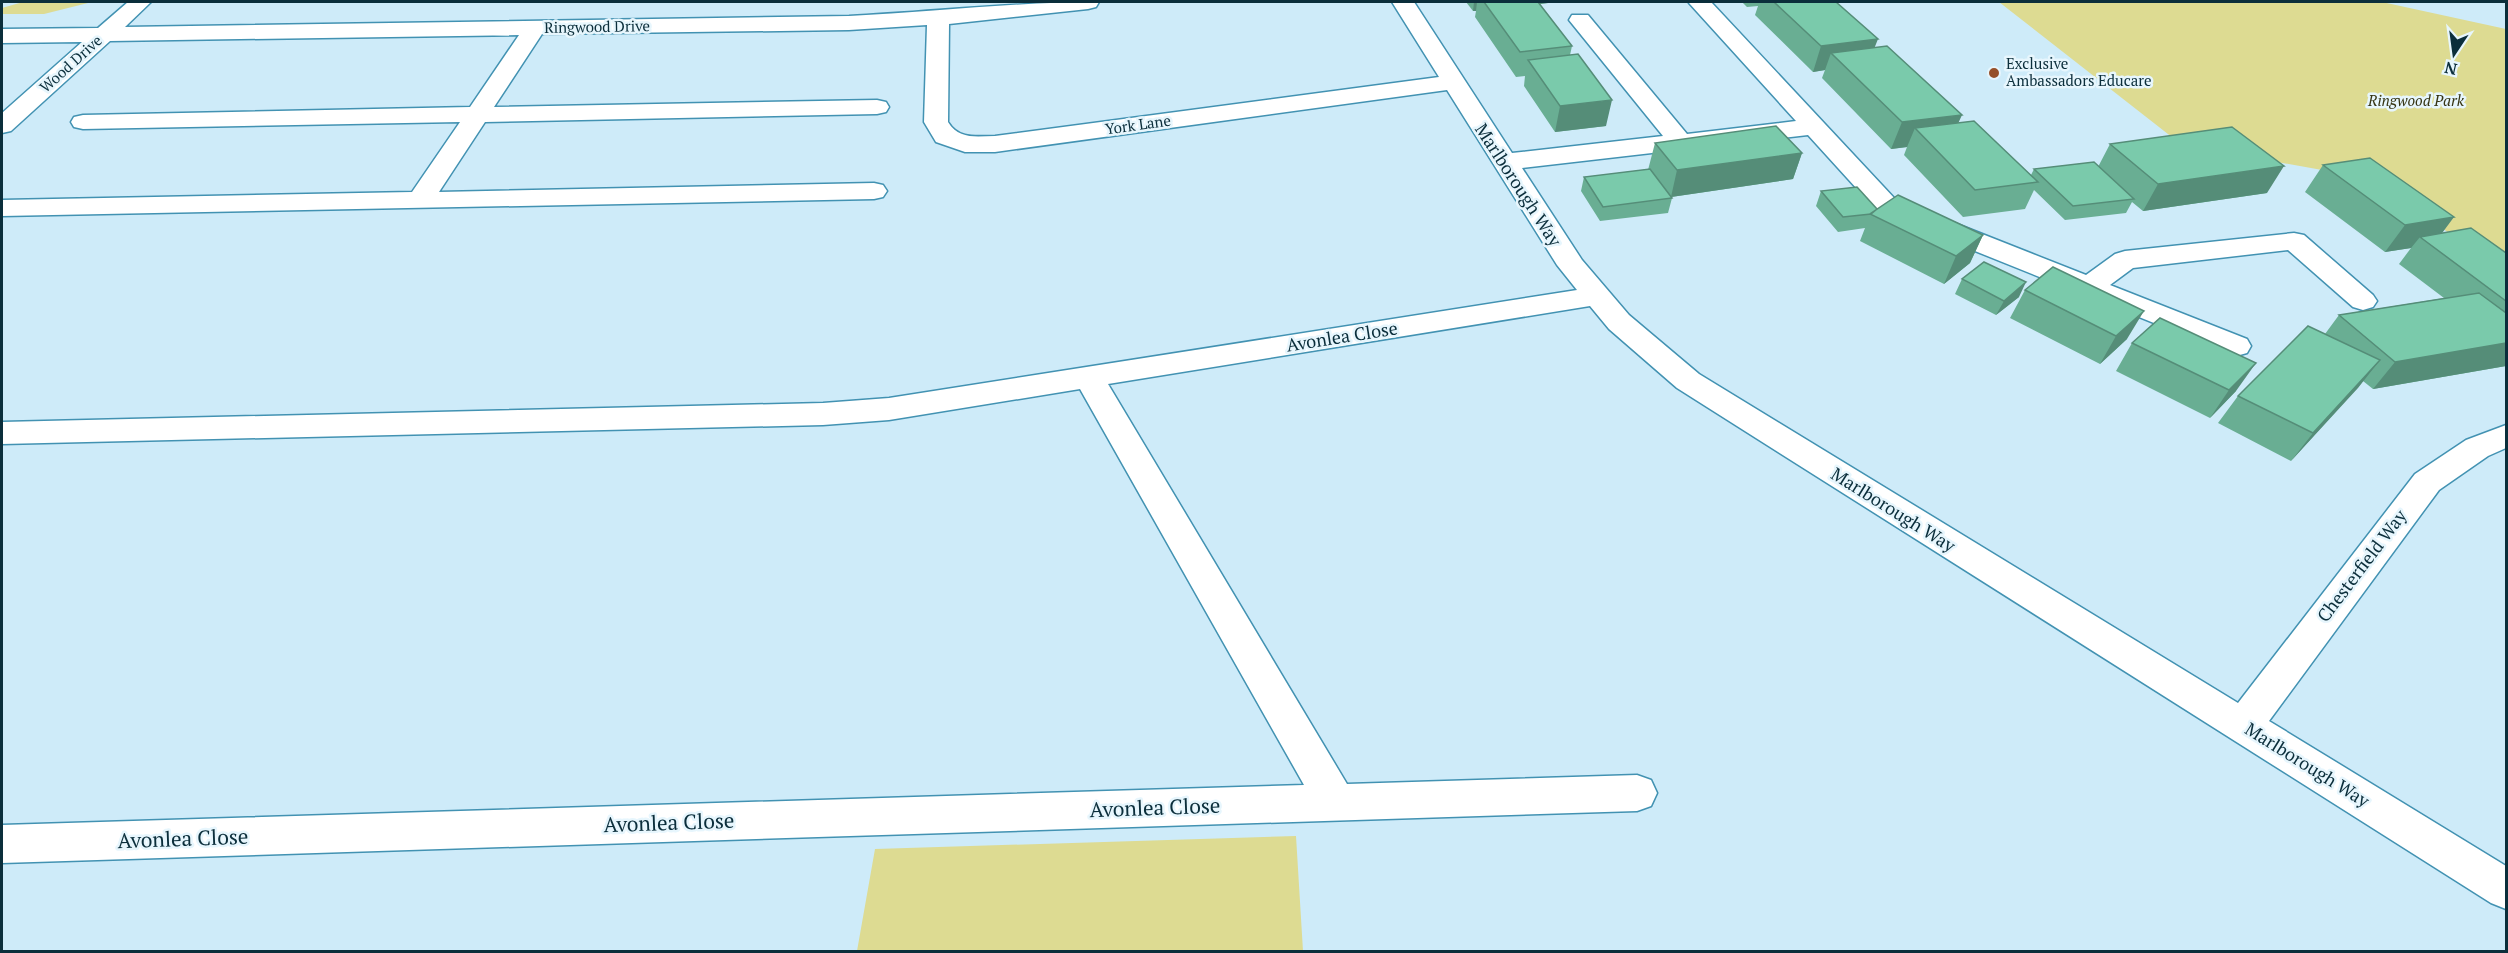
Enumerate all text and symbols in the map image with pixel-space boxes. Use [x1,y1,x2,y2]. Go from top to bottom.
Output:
street label: Ringwood Drive [544,15,650,37]
north arrow [2424,24,2484,84]
street label: Wood Drive [35,30,106,97]
place label: Exclusive Ambassadors Educare [2006,53,2152,90]
text: N [2442,57,2459,81]
marker: Exclusive Ambassadors Educare [1987,66,2001,80]
park label: Ringwood Park [2367,90,2465,110]
street label: York Lane [1104,110,1172,139]
street label: Marlborough Way [1470,118,1568,251]
street label: Avonlea Close [1285,315,1399,357]
street label: Marlborough Way [1827,461,1961,557]
street label: Chesterfield Way [2311,503,2412,627]
street label: Marlborough Way [2241,716,2375,812]
street label: Avonlea Close [1089,791,1221,823]
street label: Avonlea Close [603,806,735,838]
street label: Avonlea Close [117,822,249,854]

